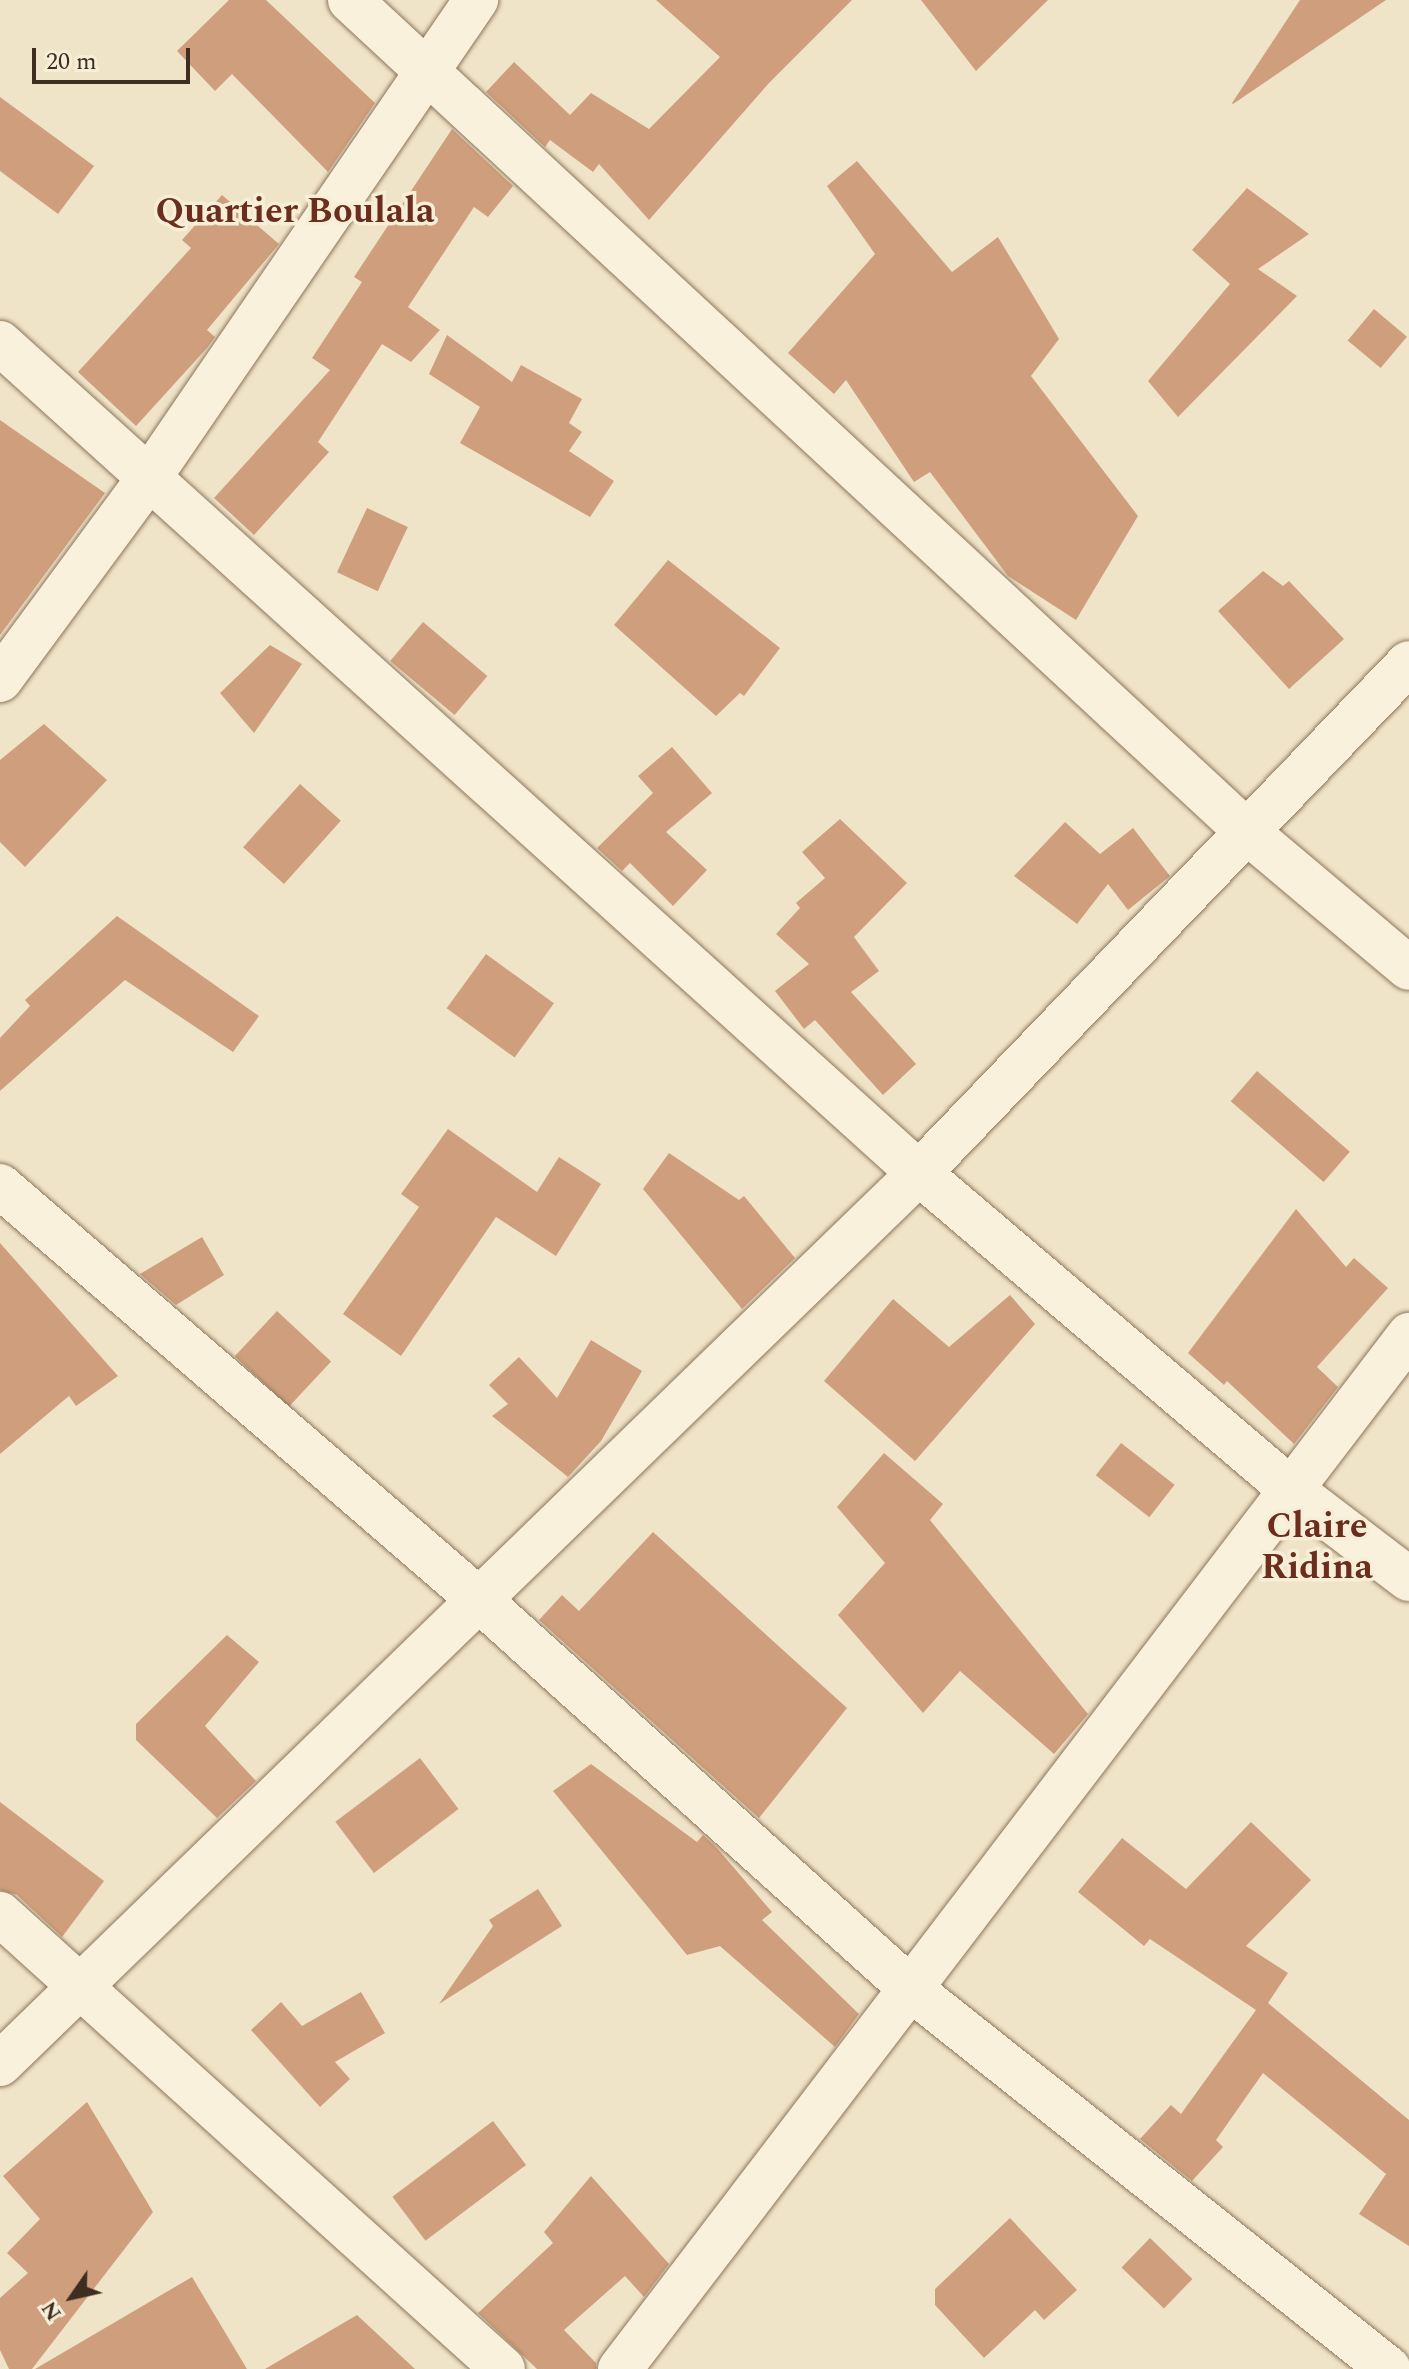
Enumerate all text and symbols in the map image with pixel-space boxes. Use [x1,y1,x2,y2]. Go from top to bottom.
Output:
scale bar [36,32,194,82]
text: 20 m [46,44,97,80]
district label: Quartier Boulala [156,190,434,234]
district label: Claire Ridina [1261,1504,1373,1589]
north arrow [32,2257,112,2337]
text: N [33,2294,70,2327]

